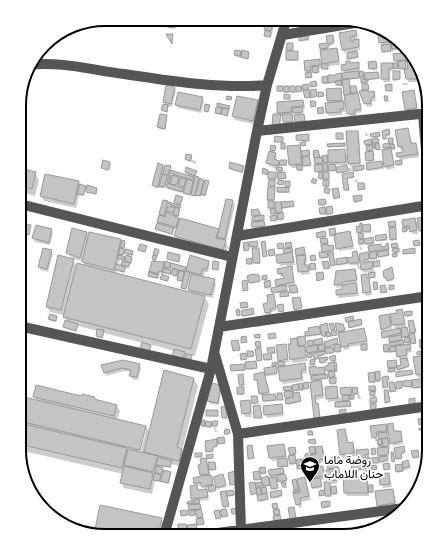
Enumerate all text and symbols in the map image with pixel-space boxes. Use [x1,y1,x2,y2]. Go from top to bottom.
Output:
place label: روضة ماما حنان اللاماب [324,452,383,481]
school or university icon: روضة ماما حنان اللاماب [299,455,321,483]

